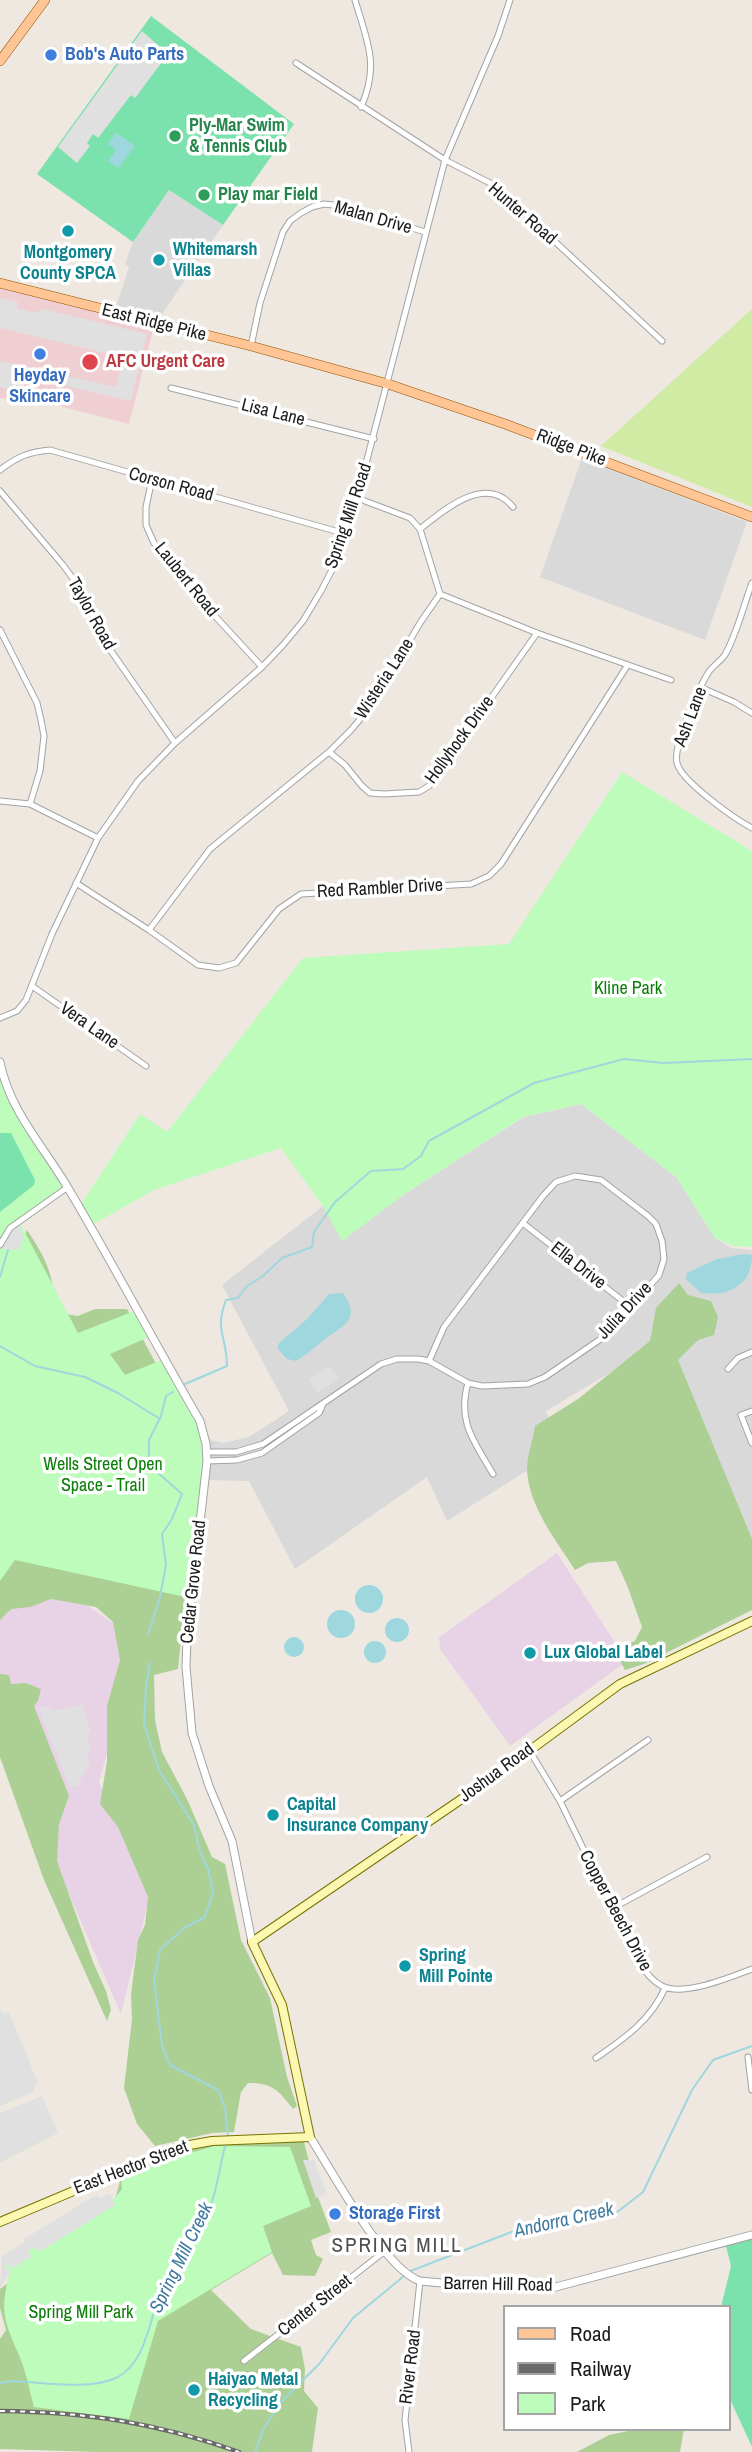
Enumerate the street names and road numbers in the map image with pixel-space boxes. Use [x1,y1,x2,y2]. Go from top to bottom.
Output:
street label: Hunter Road [483,178,561,250]
street label: Malan Drive [332,197,414,239]
street label: East Ridge Pike [100,300,208,346]
street label: Lisa Lane [239,395,307,431]
street label: Ridge Pike [533,425,609,471]
street label: Spring Mill Road [321,461,377,571]
street label: Corson Road [126,463,216,507]
street label: Laubert Road [149,538,223,622]
street label: Taylor Road [62,574,120,654]
street label: Wisteria Lane [351,635,419,723]
street label: Ash Lane [670,684,712,750]
street label: Hollyhock Drive [421,692,499,788]
street label: Red Rambler Drive [316,875,444,903]
street label: Vera Lane [55,998,123,1054]
street label: Ella Drive [546,1238,610,1294]
street label: Julia Drive [593,1278,657,1344]
street label: Cedar Grove Road [177,1519,211,1645]
street label: Joshua Road [455,1739,539,1807]
street label: Copper Beech Drive [574,1847,656,1975]
street label: East Hector Street [71,2136,191,2200]
street label: Center Street [274,2270,356,2342]
street label: Barren Hill Road [443,2273,553,2297]
street label: River Road [396,2329,426,2405]

